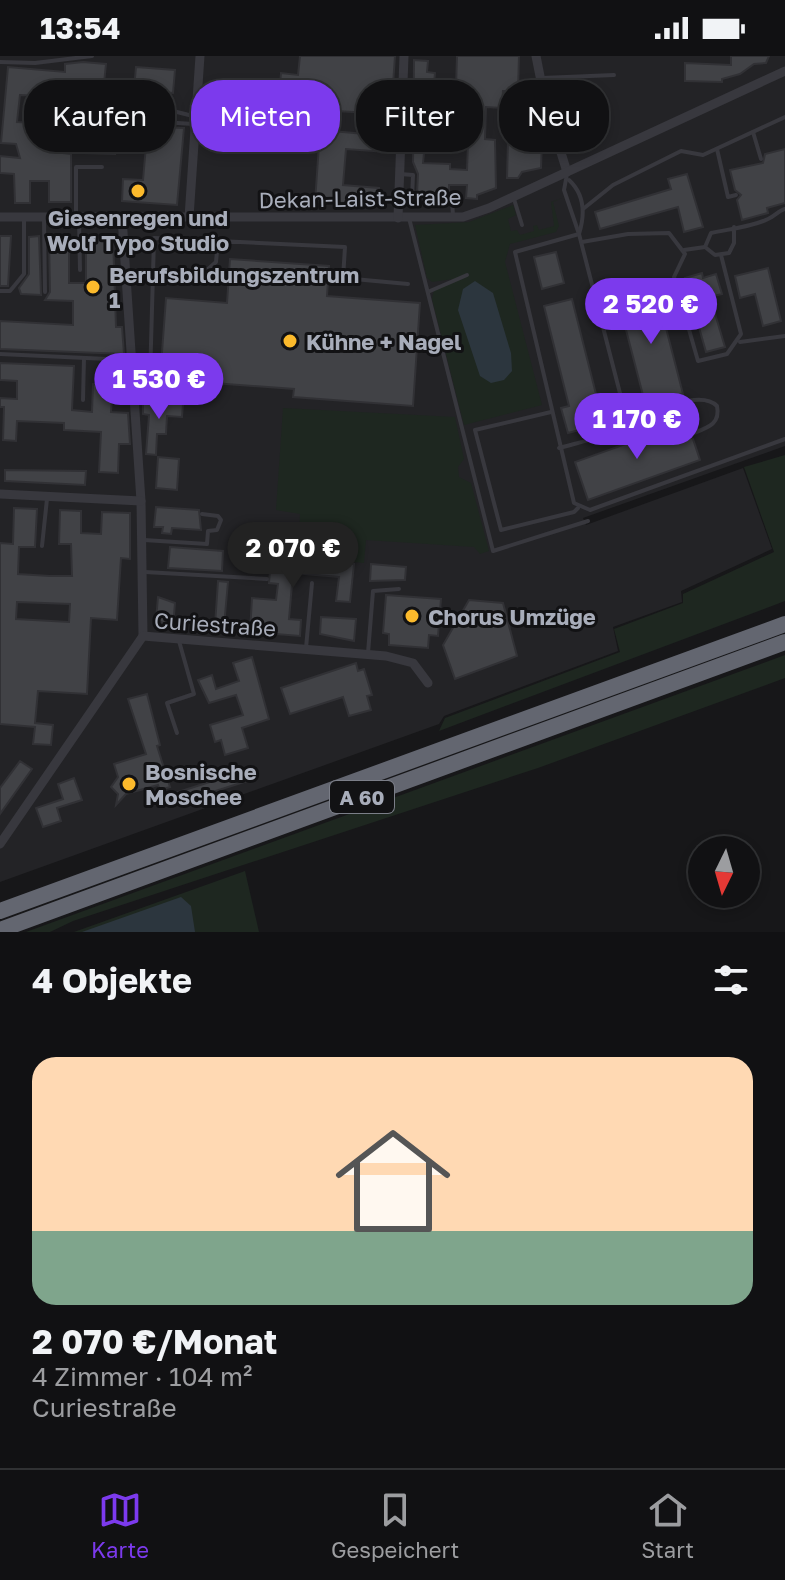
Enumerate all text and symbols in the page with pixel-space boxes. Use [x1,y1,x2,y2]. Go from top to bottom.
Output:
text: 13:54 [40,10,120,46]
chip: Kaufen [24,80,175,152]
chip: Mieten [191,80,340,152]
chip: Filter [356,80,483,152]
chip: Neu [499,80,609,152]
marker: Giesenregen und Wolf Typo Studio [129,182,147,200]
street label: Dekan-Laist-Straße [258,183,462,213]
place label: Giesenregen und Wolf Typo Studio [47,204,229,256]
place label: Berufsbildungszentrum 1 [109,261,359,313]
marker: Berufsbildungszentrum 1 [84,278,102,296]
pin: 2 520 € [577,278,725,346]
text: 2 520 € [603,288,699,319]
place label: Kühne + Nagel [306,328,461,355]
marker: Kühne + Nagel [281,332,299,350]
pin: 1 530 € [85,353,233,421]
text: 1 530 € [112,363,206,394]
pin: 1 170 € [563,393,711,461]
text: 1 170 € [592,403,682,434]
pin: 2 070 € [219,522,367,590]
text: 2 070 € [245,532,341,563]
place label: Chorus Umzüge [428,603,596,630]
street label: Curiestraße [153,606,277,642]
marker: Chorus Umzüge [403,607,421,625]
place label: Bosnische Moschee [145,758,257,810]
marker: Bosnische Moschee [120,775,138,793]
road number: A 60 [330,781,394,813]
north arrow [688,836,760,908]
map controls [688,836,760,908]
icon: filters [709,958,753,1002]
text: 4 Objekte [32,960,192,1000]
icon: home [321,1109,465,1253]
text: 2 070 €/Monat [32,1321,277,1361]
text: 4 Zimmer · 104 m² [32,1361,252,1392]
text: Curiestraße [32,1392,177,1423]
tab: Karte [91,1488,149,1563]
tab: Gespeichert [331,1488,459,1563]
tab: Start [641,1488,694,1563]

